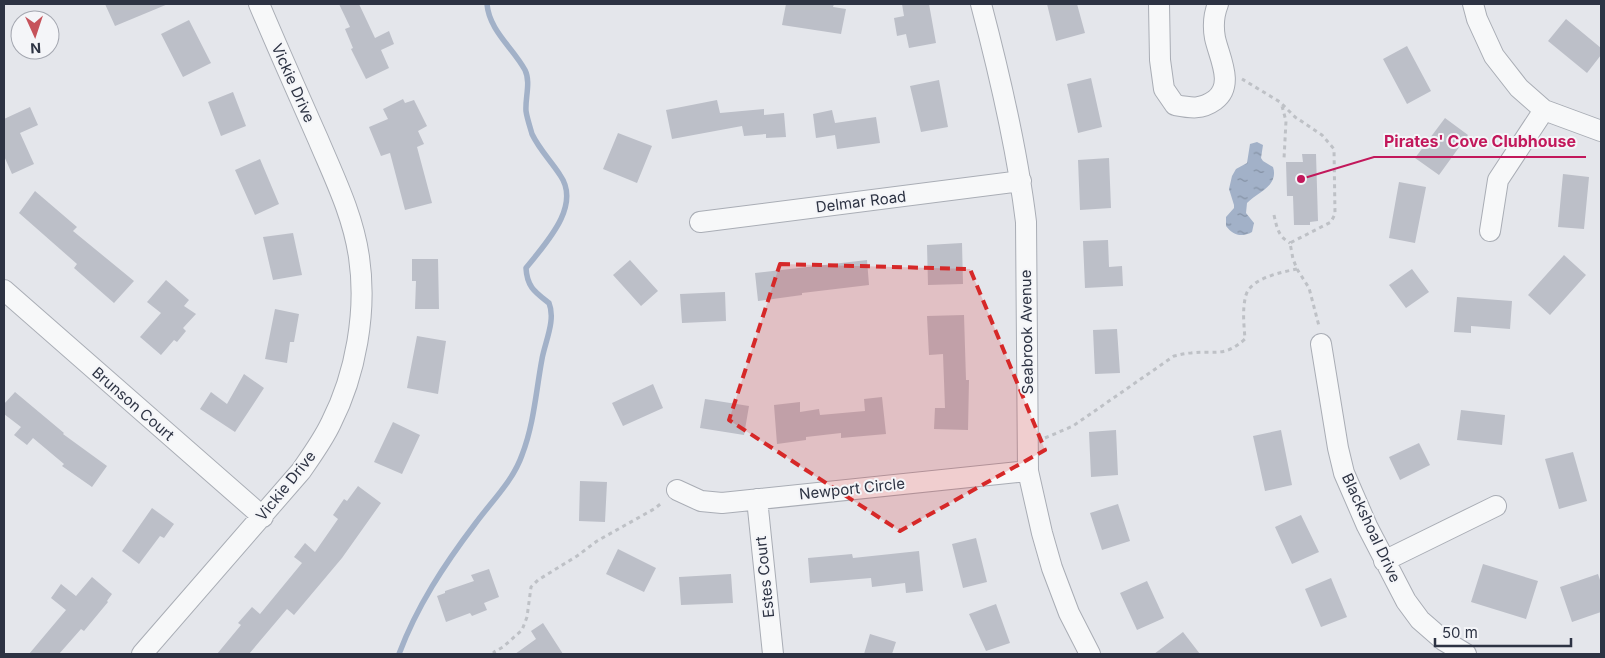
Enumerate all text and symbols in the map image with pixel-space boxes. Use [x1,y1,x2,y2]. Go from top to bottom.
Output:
north arrow [10,10,60,60]
text: N [30,40,41,57]
street label: Vickie Drive [268,40,319,125]
callout: Pirates' Cove Clubhouse [1374,126,1586,157]
text: Pirates' Cove Clubhouse [1384,131,1576,151]
street label: Delmar Road [815,187,907,216]
street label: Seabrook Avenue [1016,270,1037,394]
street label: Brunson Court [88,363,178,445]
street label: Vickie Drive [252,447,320,525]
street label: Blackshoal Drive [1338,470,1405,585]
street label: Newport Circle [798,474,906,503]
street label: Estes Court [751,535,778,619]
scale bar [1435,616,1571,648]
text: 50 m [1442,623,1478,642]

